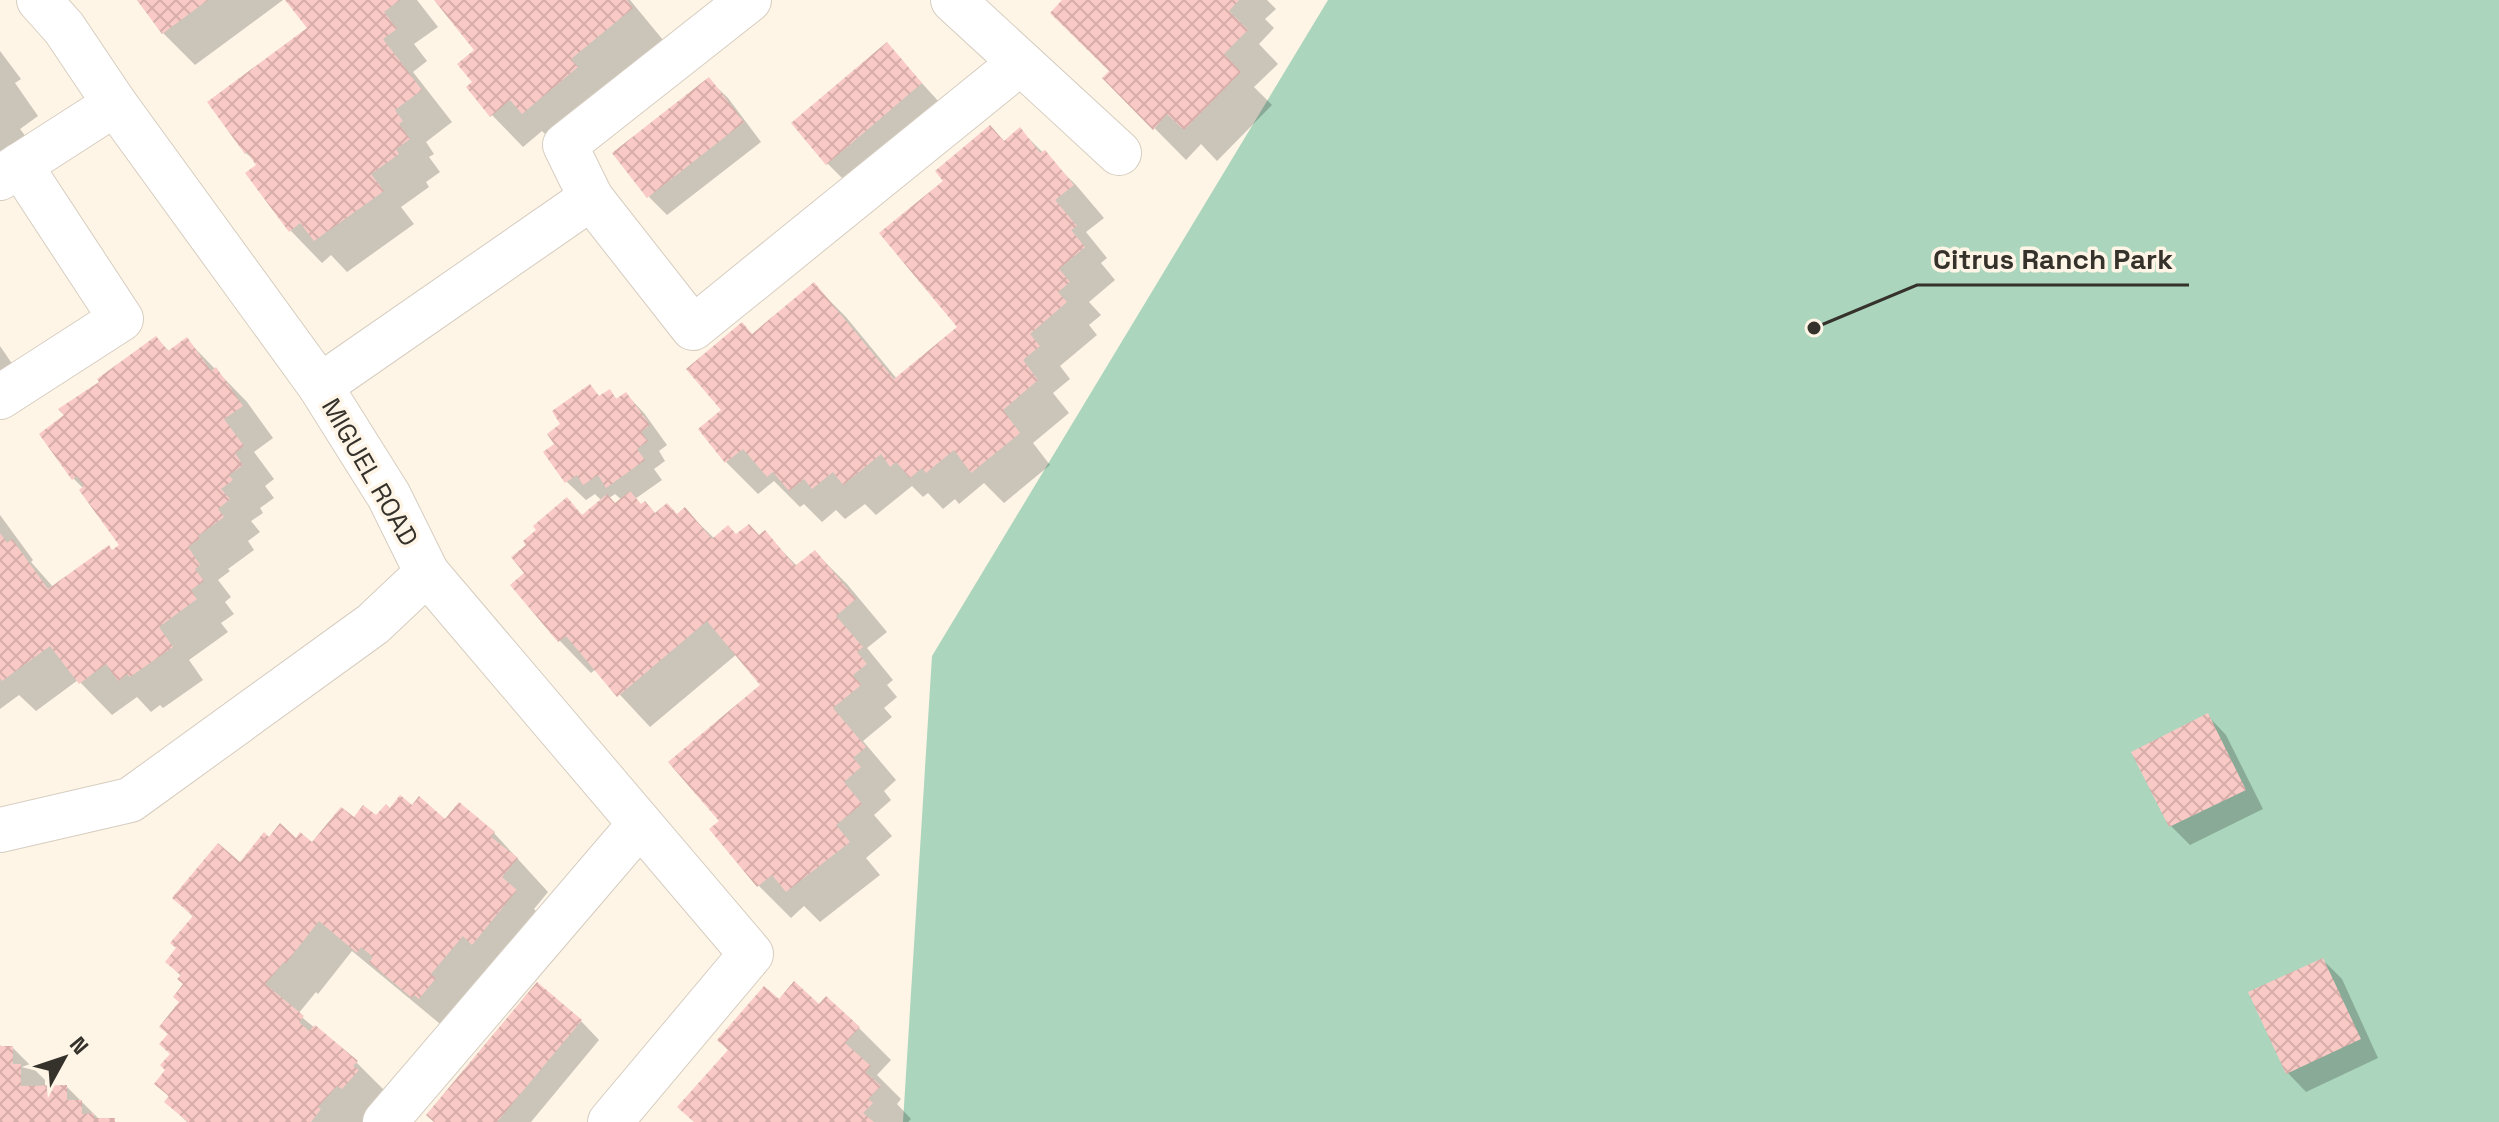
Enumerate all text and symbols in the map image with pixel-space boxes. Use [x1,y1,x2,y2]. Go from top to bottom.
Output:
callout: Citrus Ranch Park [1917,233,2189,285]
text: Citrus Ranch Park [1933,241,2173,277]
street label: MIGUEL ROAD [314,392,426,552]
north arrow [24,1018,104,1098]
text: N [64,1030,95,1060]

